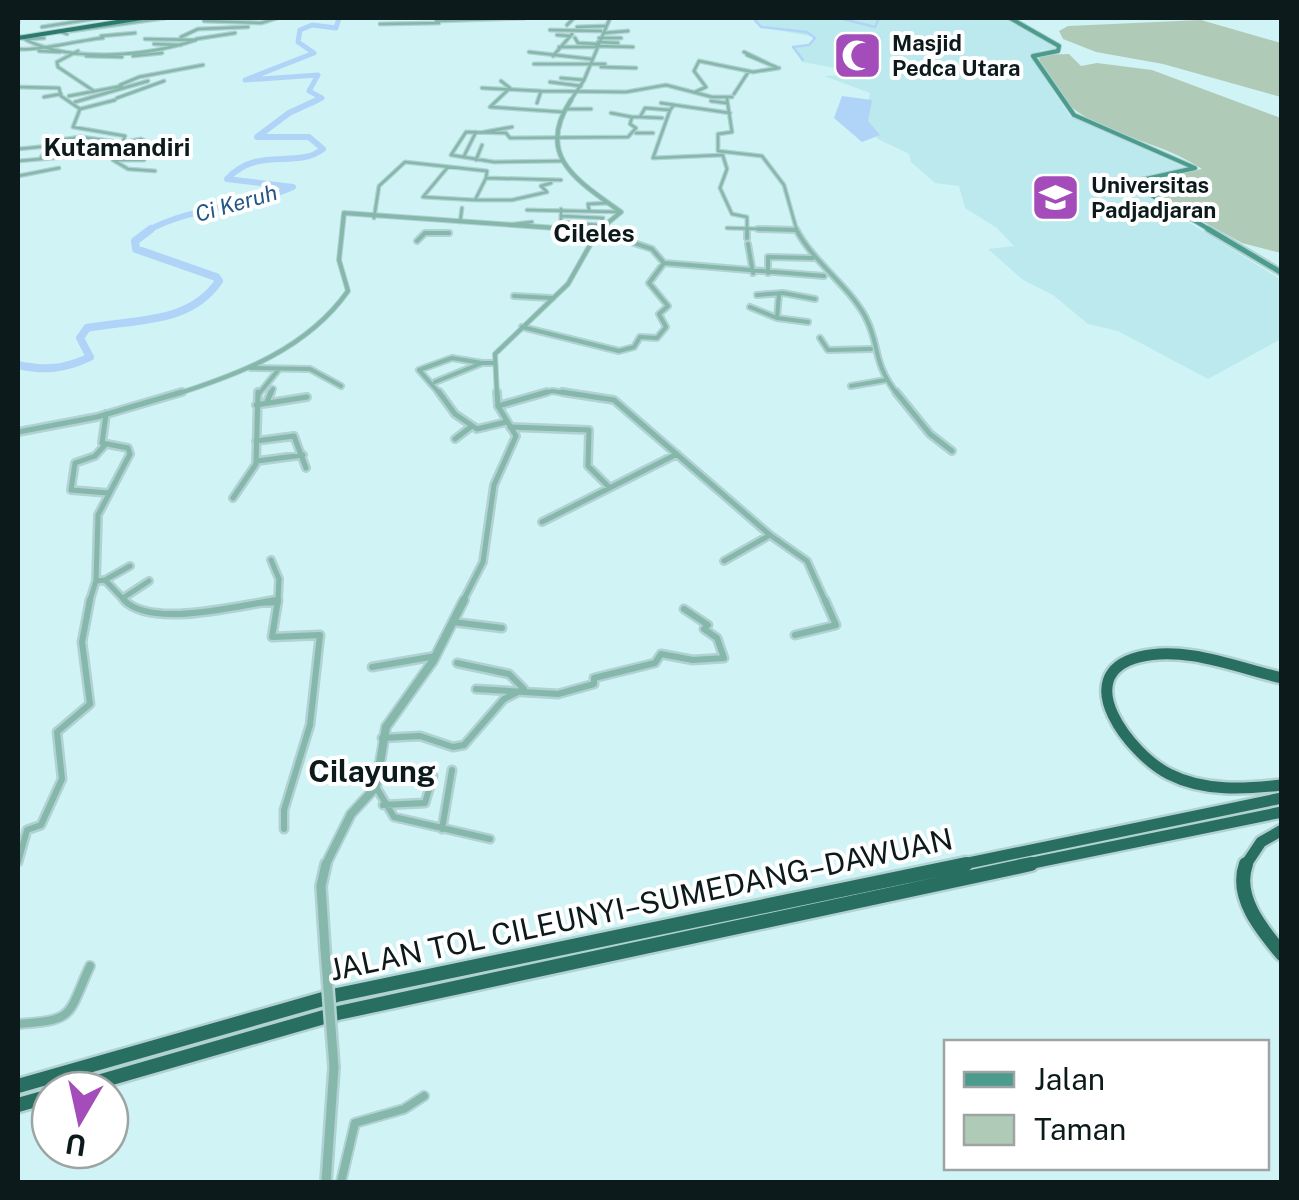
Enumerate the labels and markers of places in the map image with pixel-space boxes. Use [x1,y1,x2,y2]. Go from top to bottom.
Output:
mosque icon: Masjid Pedca Utara [831,30,883,82]
place label: Masjid Pedca Utara [892,30,1020,81]
school or university icon: Universitas Padjadjaran [1030,172,1082,224]
place label: Universitas Padjadjaran [1091,172,1216,223]

